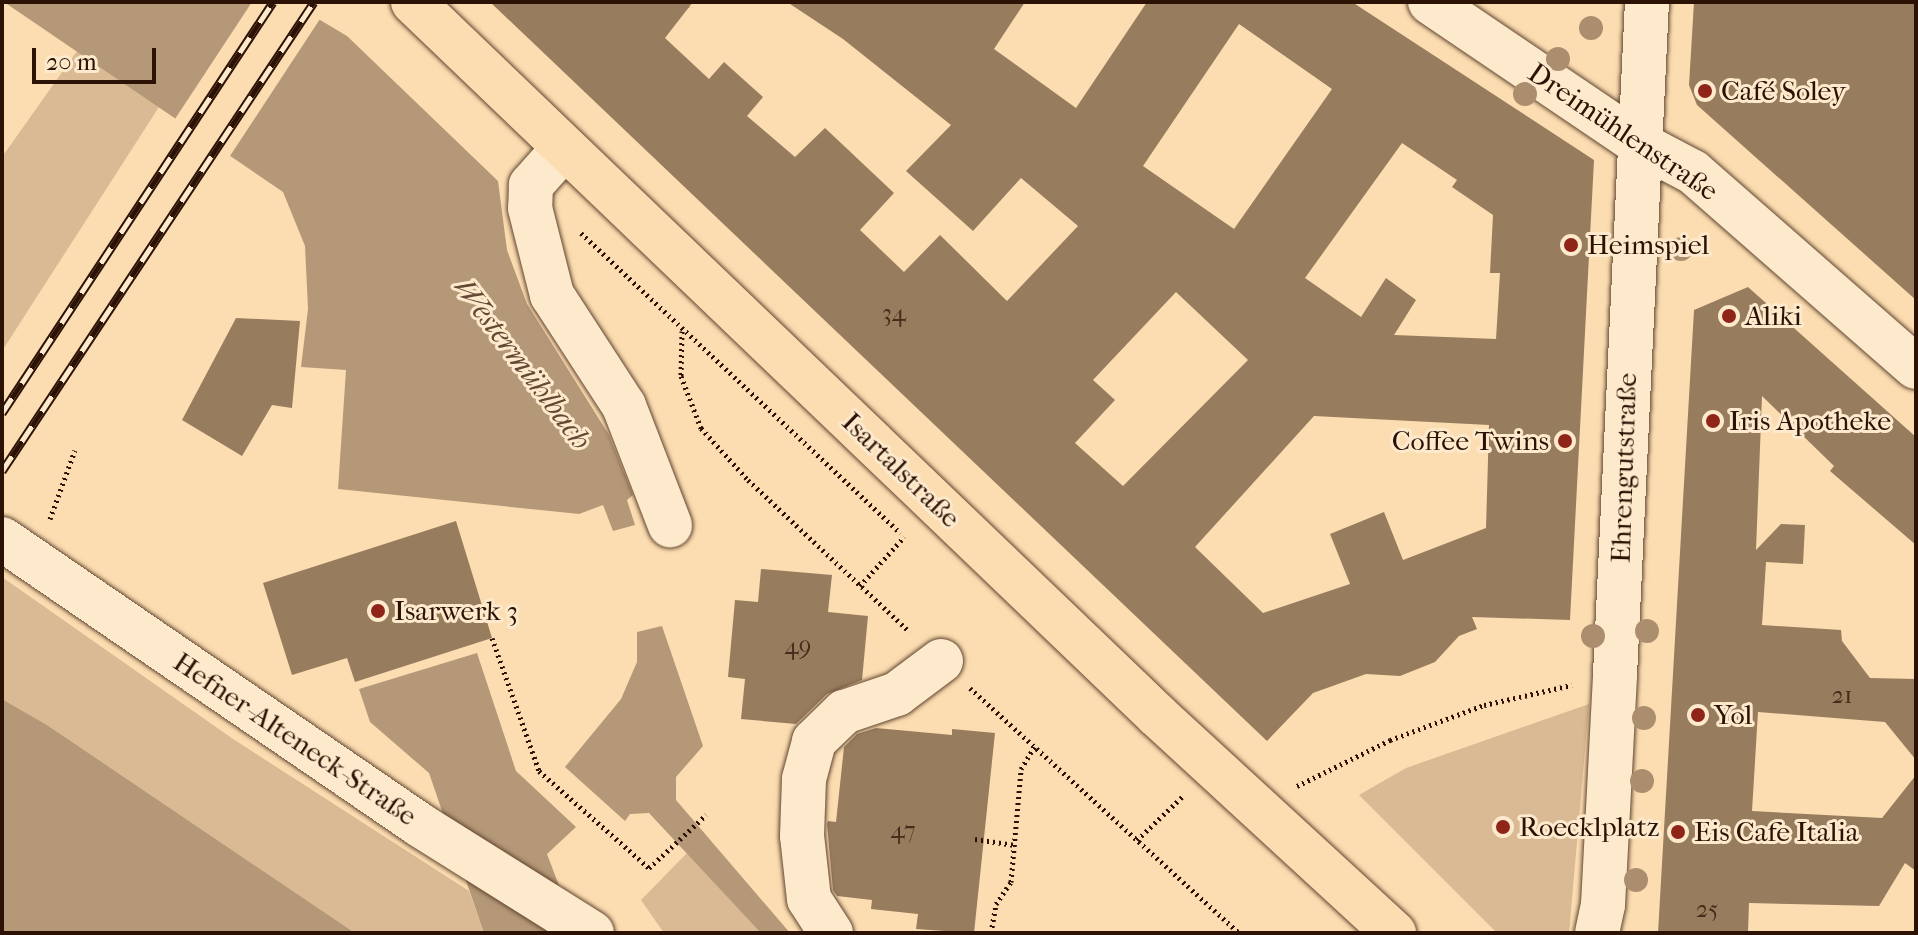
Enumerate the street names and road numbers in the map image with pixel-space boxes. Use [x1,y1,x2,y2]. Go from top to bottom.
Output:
street label: Dreimühlenstraße [1522,56,1724,208]
street label: Ehrengutstraße [1604,372,1644,564]
street label: Isartalstraße [835,405,967,535]
street label: Hefner-Alteneck-Straße [167,645,423,833]

